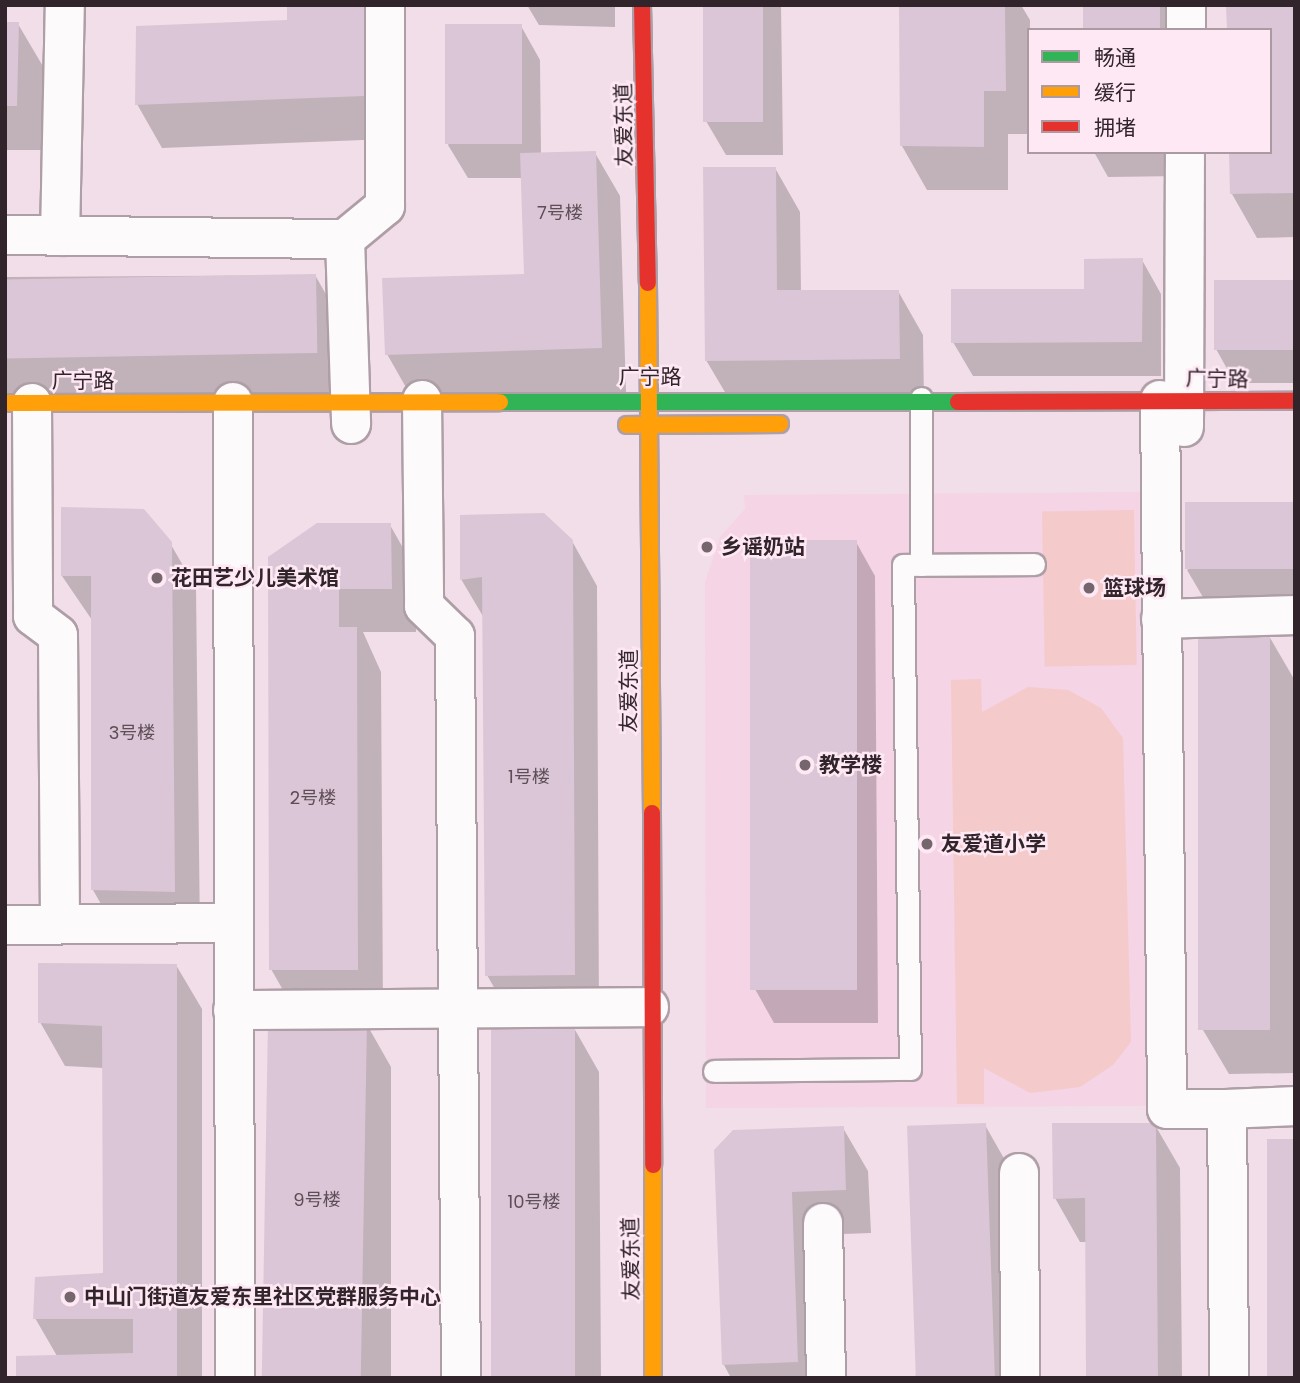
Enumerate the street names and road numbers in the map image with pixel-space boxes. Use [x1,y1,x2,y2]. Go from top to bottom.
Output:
street label: 友爱东道 [611,83,637,167]
street label: 广宁路 [619,364,681,390]
street label: 广宁路 [1185,366,1249,392]
street label: 广宁路 [52,368,114,394]
street label: 友爱东道 [616,649,642,733]
street label: 友爱东道 [618,1217,644,1301]

